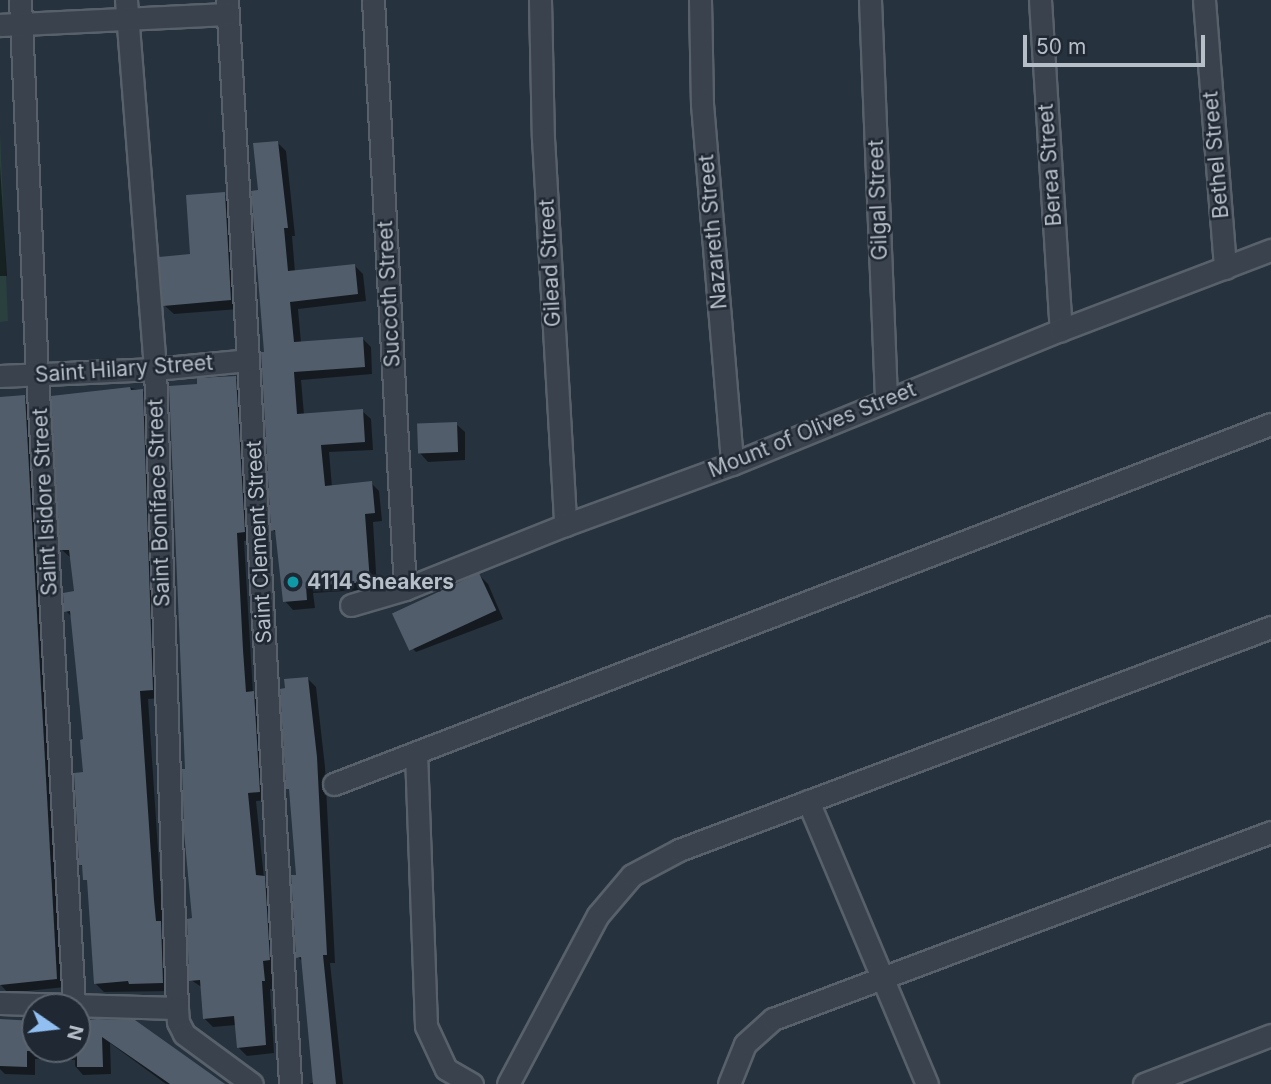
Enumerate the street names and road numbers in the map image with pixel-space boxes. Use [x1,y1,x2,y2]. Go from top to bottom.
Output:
street label: Bethel Street [1198,90,1234,220]
street label: Berea Street [1033,103,1067,227]
street label: Gilgal Street [863,139,893,261]
street label: Nazareth Street [694,154,732,310]
street label: Gilead Street [534,198,566,328]
street label: Succoth Street [373,220,405,368]
street label: Saint Hilary Street [34,350,214,388]
street label: Mount of Olives Street [705,377,919,483]
street label: Saint Boniface Street [143,399,175,607]
street label: Saint Isidore Street [28,408,62,596]
street label: Saint Clement Street [241,440,277,644]

